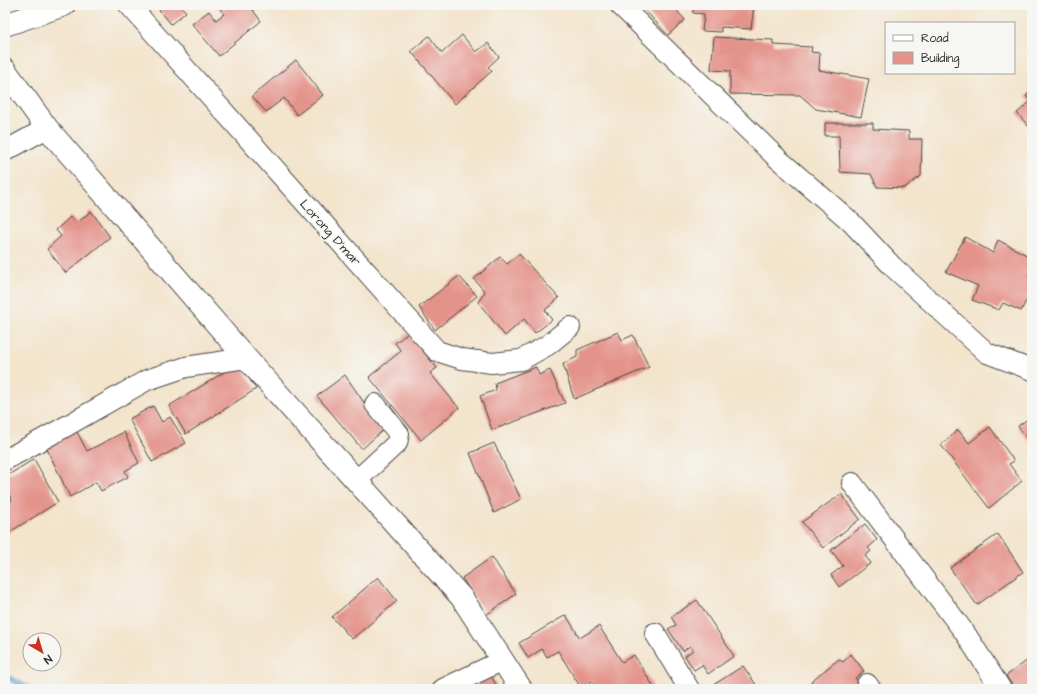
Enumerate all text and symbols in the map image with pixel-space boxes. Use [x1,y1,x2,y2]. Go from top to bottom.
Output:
legend [885,22,1015,74]
text: Road [921,30,949,47]
text: Building [921,50,959,68]
street label: Lorong D'mar [295,196,365,270]
north arrow [22,632,62,672]
text: N [40,651,55,668]

